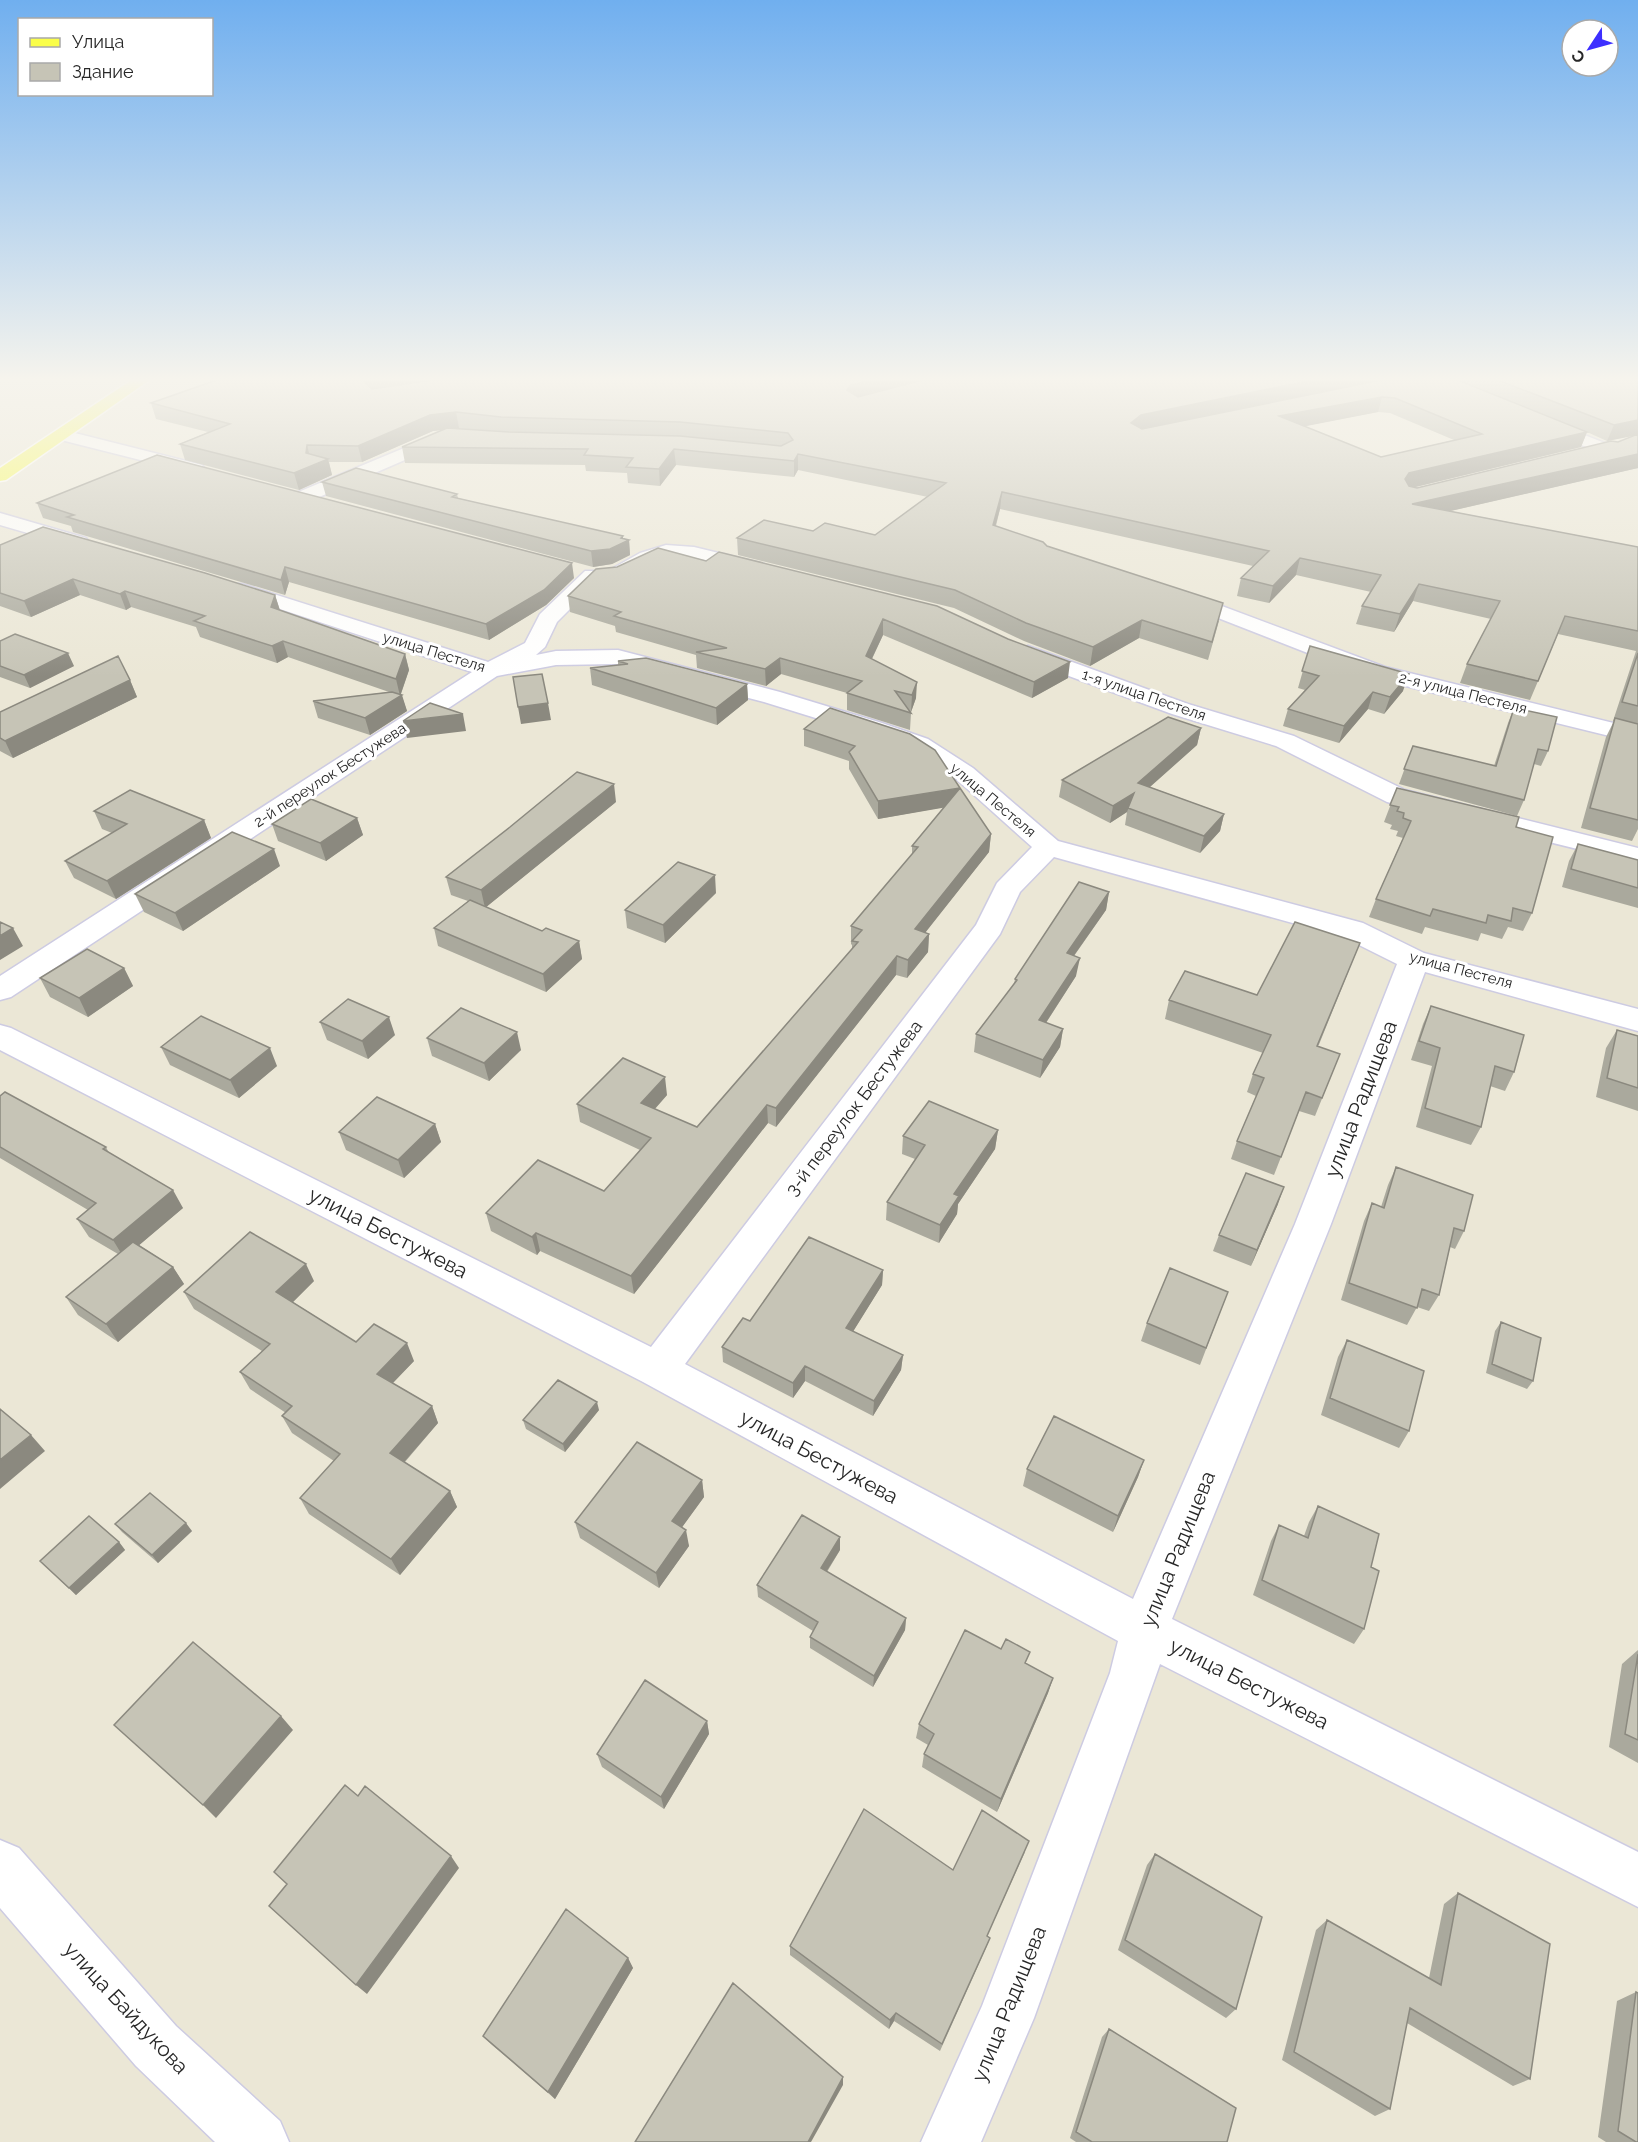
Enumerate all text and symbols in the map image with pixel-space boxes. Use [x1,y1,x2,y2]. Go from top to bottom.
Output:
legend [18,18,213,96]
north arrow [1560,18,1620,78]
text: Улица [72,31,124,52]
text: С [1567,46,1589,67]
text: Здание [72,61,134,82]
street label: улица Пестеля [381,628,487,676]
street label: 1-я улица Пестеля [1080,665,1208,725]
street label: 2-я улица Пестеля [1397,668,1529,718]
street label: 2-й переулок Бестужева [250,719,410,831]
street label: улица Пестеля [947,759,1039,841]
street label: улица Пестеля [1407,948,1515,992]
street label: 3-й переулок Бестужева [781,1016,926,1200]
street label: улица Радищева [1319,1017,1402,1181]
street label: улица Бестужева [304,1182,472,1283]
street label: улица Бестужева [736,1404,902,1509]
street label: улица Радищева [1135,1467,1220,1631]
street label: улица Бестужева [1165,1633,1333,1734]
street label: улица Радищева [966,1922,1051,2086]
street label: улица Байдукова [59,1936,194,2079]

